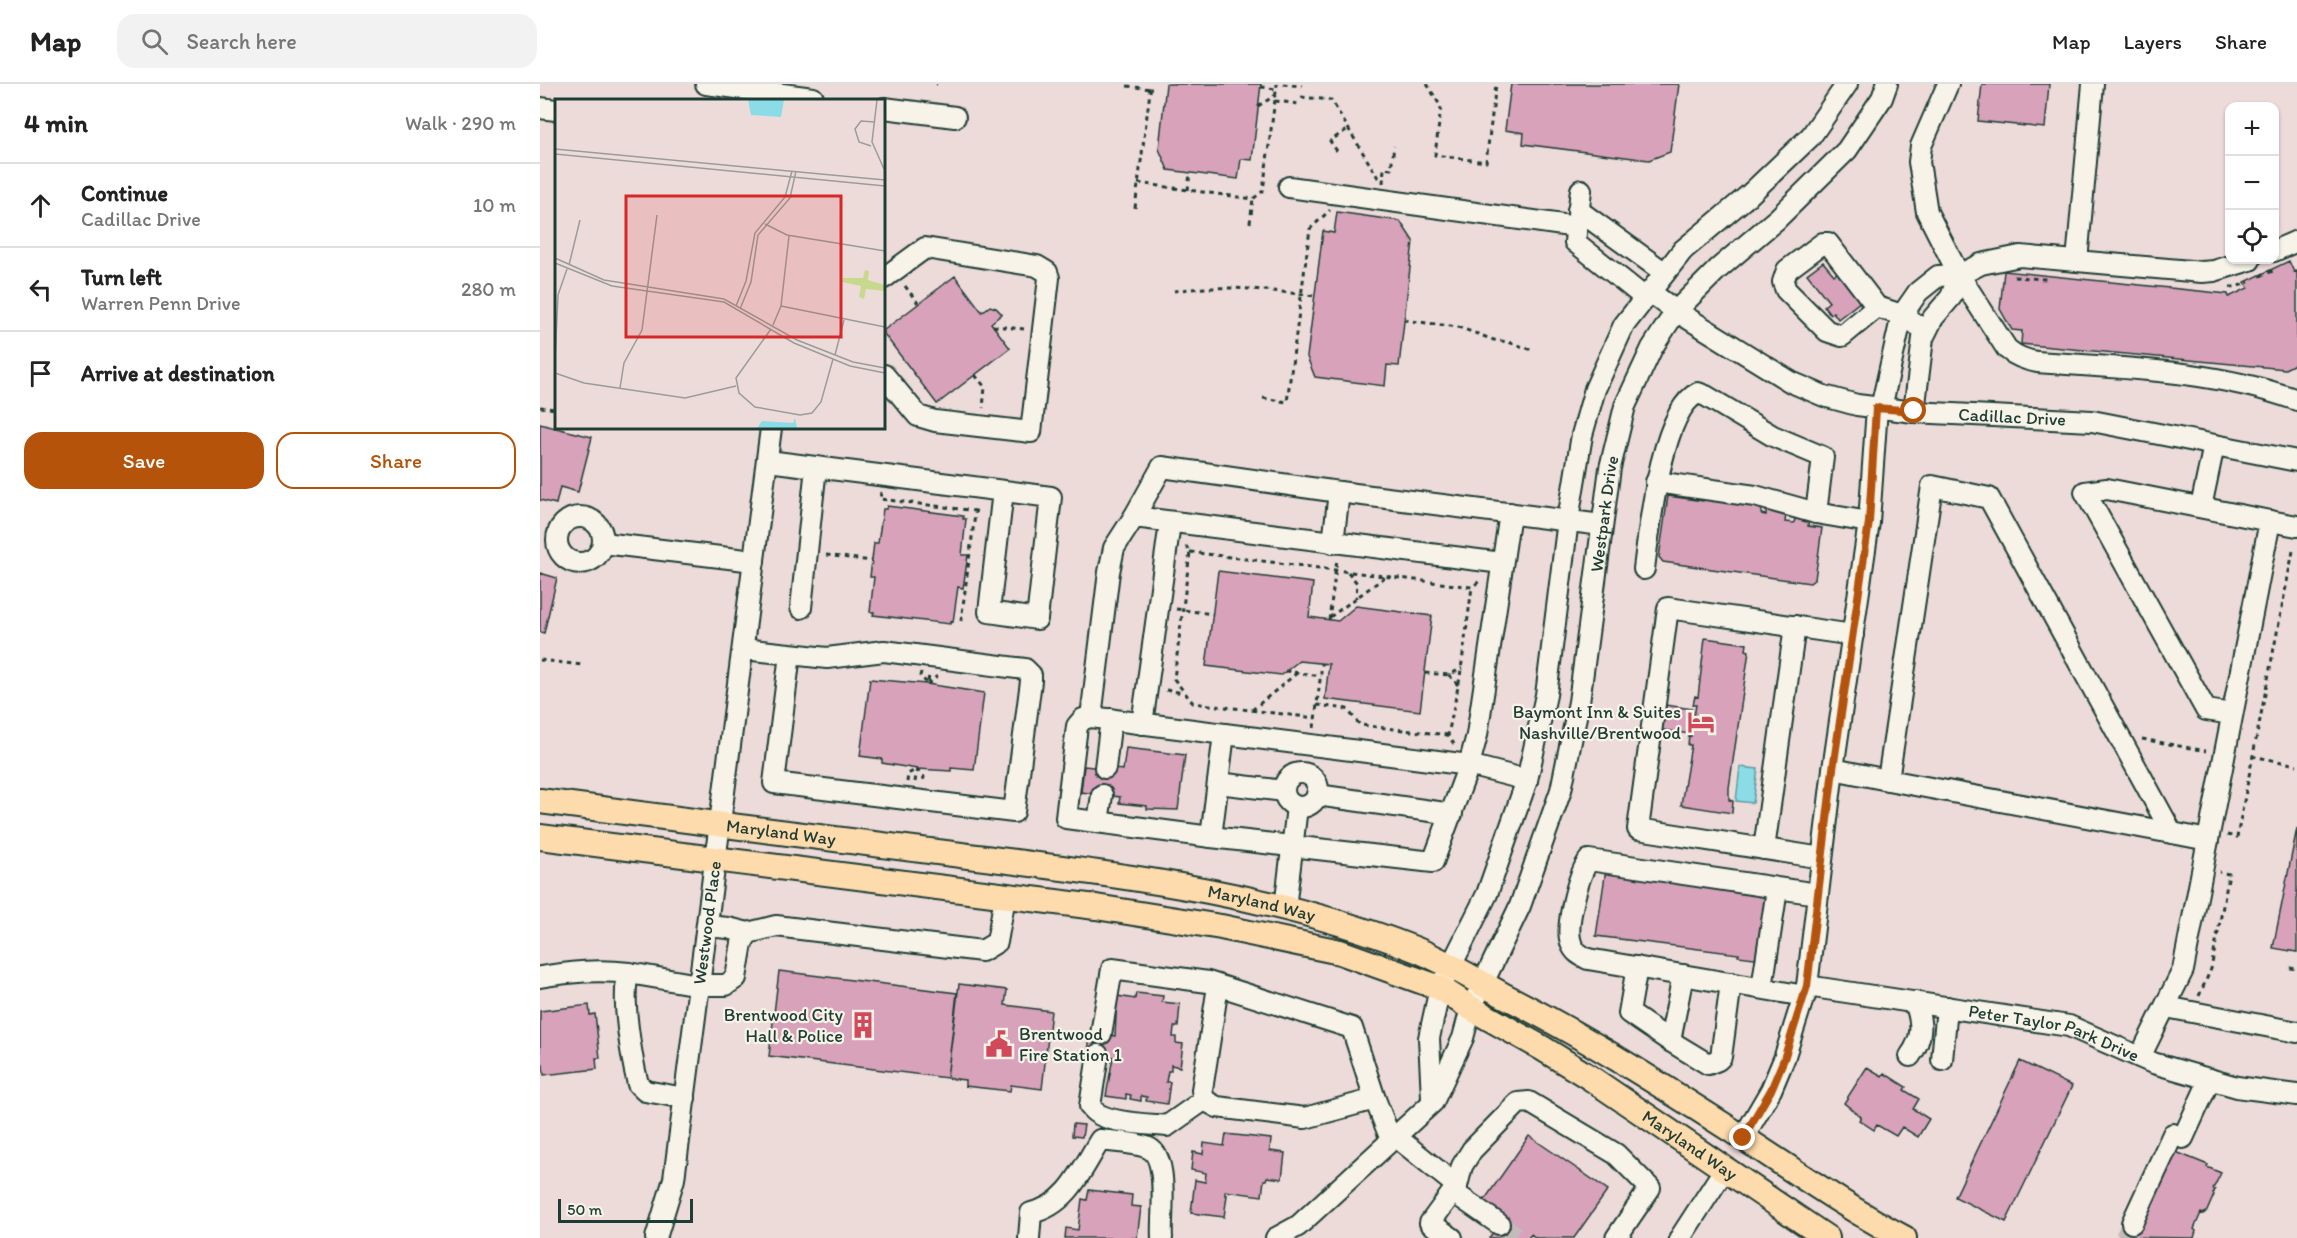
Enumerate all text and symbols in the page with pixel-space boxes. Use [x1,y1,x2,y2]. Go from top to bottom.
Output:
search box [117,14,537,68]
text: Map [30,24,81,58]
icon: search [138,25,171,58]
text: Search here [186,28,297,55]
text: Map [2052,29,2091,54]
text: Layers [2124,29,2182,54]
text: Share [2215,29,2267,54]
inset map [555,99,885,429]
map controls [2225,102,2279,264]
button: + [2225,102,2279,156]
text: 4 min [24,107,88,139]
text: Walk · 290 m [405,111,516,135]
button: − [2225,156,2279,210]
text: Continue [81,180,168,207]
icon: ahead [24,189,57,222]
text: 10 m [473,193,516,217]
text: Cadillac Drive [81,207,201,231]
button: locate [2225,210,2279,264]
text: Turn left [81,264,162,291]
icon: left [24,273,57,306]
text: 280 m [461,277,516,301]
text: Warren Penn Drive [81,291,241,315]
icon: arrive [24,357,57,390]
text: Arrive at destination [81,360,275,387]
route start [1900,397,1926,423]
street label: Cadillac Drive [1958,403,2066,431]
button: Save [24,432,264,489]
button: Share [276,432,516,489]
street label: Westpark Drive [1585,453,1624,573]
place label: Baymont Inn & Suites Nashville/Brentwood [1513,701,1681,744]
hotel icon: Baymont Inn & Suites Nashville/Brentwood [1686,707,1716,737]
street label: Maryland Way [725,814,838,850]
street label: Westwood Place [688,860,726,986]
street label: Maryland Way [1206,880,1319,927]
street label: Peter Taylor Park Drive [1967,1000,2143,1067]
place label: Brentwood City Hall & Police [724,1004,844,1047]
building icon: Brentwood City Hall & Police [848,1010,878,1040]
place label: Brentwood Fire Station 1 [1019,1023,1122,1066]
public building icon: Brentwood Fire Station 1 [984,1029,1014,1059]
street label: Maryland Way [1638,1105,1742,1185]
route end [1729,1124,1755,1150]
scale bar [558,1196,693,1224]
text: 50 m [567,1200,602,1219]

